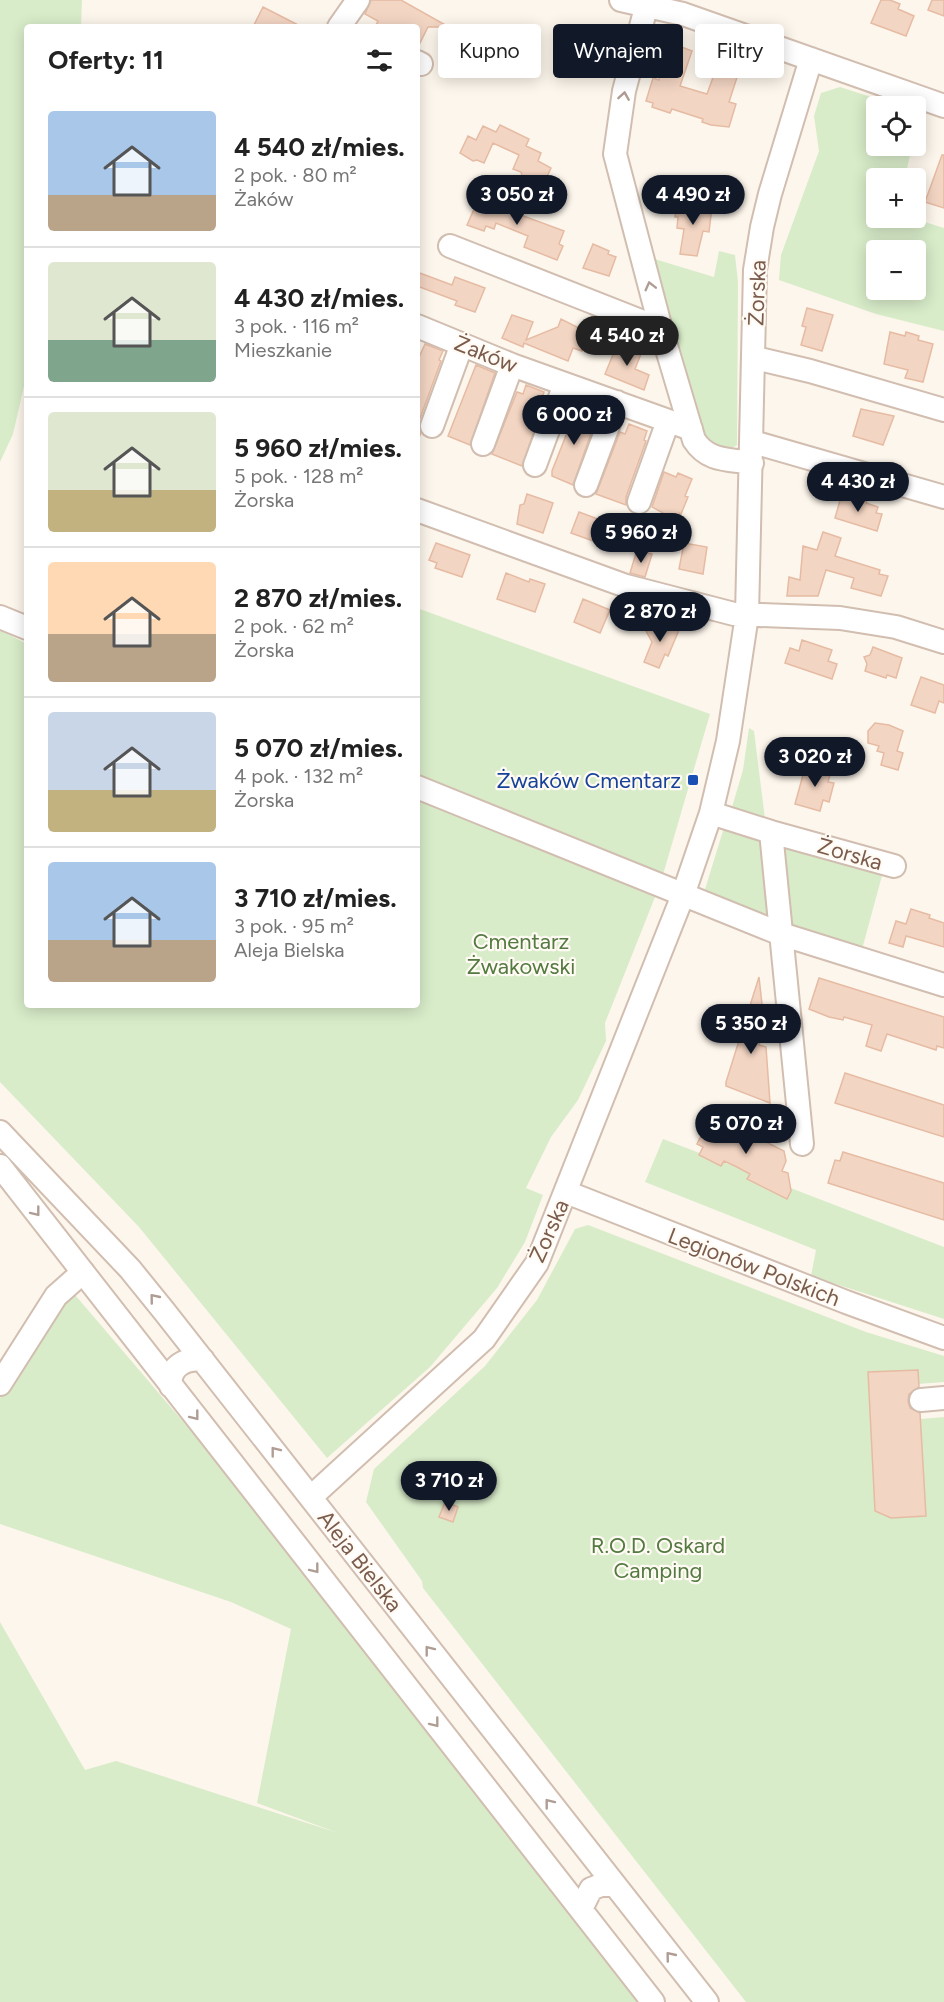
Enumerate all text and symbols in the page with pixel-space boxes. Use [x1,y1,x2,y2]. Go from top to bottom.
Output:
chip: Kupno [438,24,541,78]
chip: Wynajem [553,24,683,78]
chip: Filtry [695,24,784,78]
text: Oferty: 11 [48,44,164,76]
icon: filters [363,44,396,77]
one-way arrow [617,92,630,102]
map controls [866,96,926,300]
button: locate [866,96,926,156]
text: 4 540 zł/mies. [234,131,405,163]
icon: home [96,135,168,207]
text: 2 pok. · 80 m² [234,163,357,187]
button: + [866,168,926,228]
pin: 3 050 zł [455,175,579,226]
pin: 4 490 zł [631,175,755,226]
text: 3 050 zł [480,182,554,206]
text: 4 490 zł [656,182,730,206]
text: Żaków [234,187,294,211]
button: − [866,240,926,300]
street label: Żorska [742,259,772,327]
one-way arrow [644,281,657,291]
text: 4 430 zł/mies. [234,282,404,314]
icon: home [96,286,168,358]
text: 3 pok. · 116 m² [234,314,359,338]
pin: 4 540 zł [565,316,689,367]
text: 4 540 zł [590,323,664,347]
street label: Żaków [451,329,522,379]
text: Mieszkanie [234,338,332,362]
pin: 6 000 zł [512,395,636,446]
text: 6 000 zł [536,402,612,426]
text: 5 960 zł/mies. [234,432,402,464]
icon: home [96,436,168,508]
pin: 4 430 zł [796,462,920,513]
text: 5 pok. · 128 m² [234,464,364,488]
text: 4 430 zł [821,469,895,493]
text: Żorska [234,488,294,512]
pin: 5 960 zł [579,513,703,564]
text: 5 960 zł [605,520,677,544]
text: 2 870 zł/mies. [234,582,402,614]
icon: home [96,586,168,658]
pin: 2 870 zł [598,592,722,643]
text: 2 870 zł [624,599,696,623]
text: 2 pok. · 62 m² [234,614,354,638]
text: Żorska [234,638,294,662]
text: 5 070 zł/mies. [234,732,403,764]
icon: home [96,736,168,808]
pin: 3 020 zł [753,737,877,788]
text: 3 020 zł [778,744,852,768]
text: 4 pok. · 132 m² [234,764,363,788]
place label: Żwaków Cmentarz [497,767,681,794]
marker: Żwaków Cmentarz [686,773,700,787]
text: Żorska [234,788,294,812]
street label: Żorska [814,832,886,876]
text: 3 710 zł/mies. [234,882,397,914]
icon: home [96,886,168,958]
text: 3 pok. · 95 m² [234,914,354,938]
park label: Cmentarz Żwakowski [467,928,575,980]
text: Aleja Bielska [234,938,345,962]
pin: 5 350 zł [689,1004,813,1055]
text: 5 350 zł [715,1011,787,1035]
pin: 5 070 zł [684,1104,808,1155]
text: 5 070 zł [709,1111,783,1135]
street label: Żorska [523,1195,575,1267]
one-way arrow [29,1206,40,1217]
street label: Legionów Polskich [664,1222,844,1312]
one-way arrow [150,1294,161,1305]
one-way arrow [187,1409,198,1420]
one-way arrow [271,1447,282,1458]
pin: 3 710 zł [387,1461,511,1512]
text: 3 710 zł [415,1468,483,1492]
street label: Aleja Bielska [312,1505,408,1617]
park label: R.O.D. Oskard Camping [591,1532,725,1584]
one-way arrow [307,1563,318,1574]
one-way arrow [426,1645,437,1656]
one-way arrow [427,1716,438,1727]
one-way arrow [546,1799,557,1810]
one-way arrow [667,1952,678,1963]

